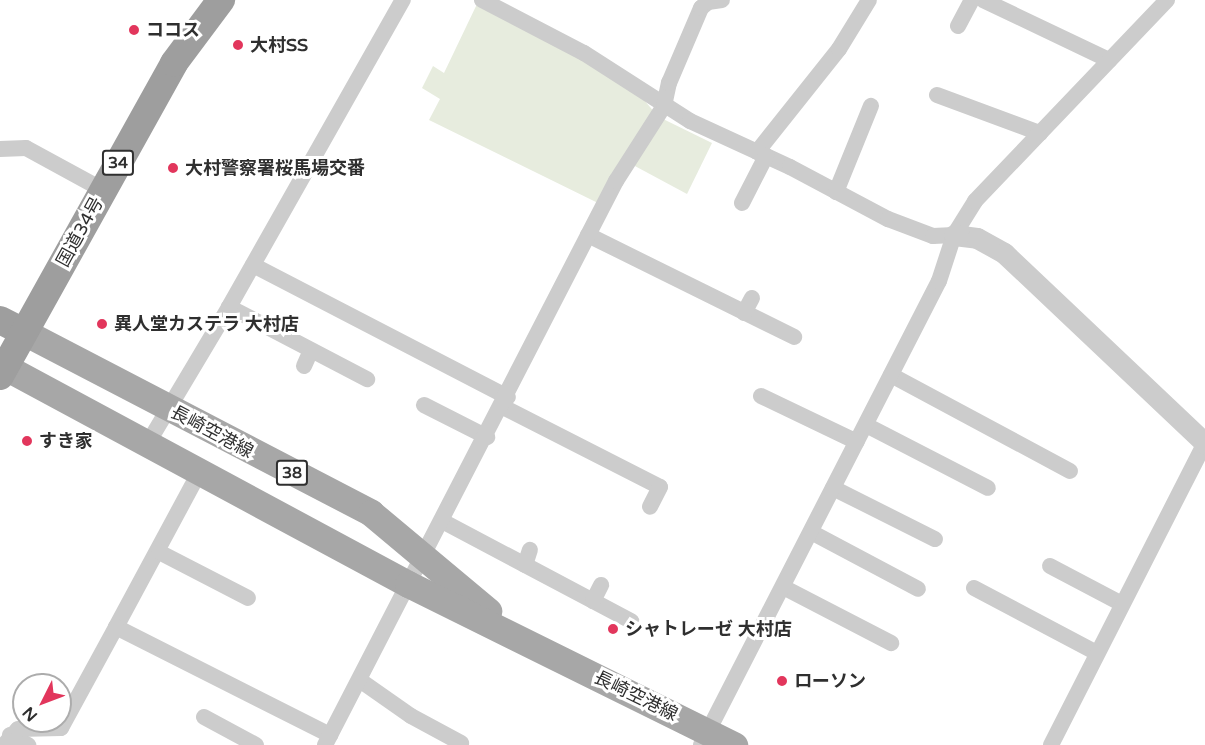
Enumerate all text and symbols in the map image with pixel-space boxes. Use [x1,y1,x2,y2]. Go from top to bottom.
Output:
place label: ココス [146,19,200,41]
marker: ココス [127,23,141,37]
place label: 大村SS [250,34,308,56]
marker: 大村SS [231,38,245,52]
road number: 34 [102,150,134,176]
place label: 大村警察署桜馬場交番 [185,157,365,179]
marker: 大村警察署桜馬場交番 [166,161,180,175]
street label: 国道34号 [52,193,108,271]
place label: 異人堂カステラ 大村店 [114,313,299,335]
marker: 異人堂カステラ 大村店 [95,317,109,331]
street label: 長崎空港線 [167,401,257,463]
place label: すき家 [39,430,93,452]
marker: すき家 [20,434,34,448]
road number: 38 [276,460,308,486]
place label: シャトレーゼ 大村店 [625,618,792,640]
marker: シャトレーゼ 大村店 [606,622,620,636]
street label: 長崎空港線 [591,667,681,725]
place label: ローソン [794,670,866,692]
north arrow [12,673,72,733]
marker: ローソン [775,674,789,688]
text: N [18,702,42,725]

